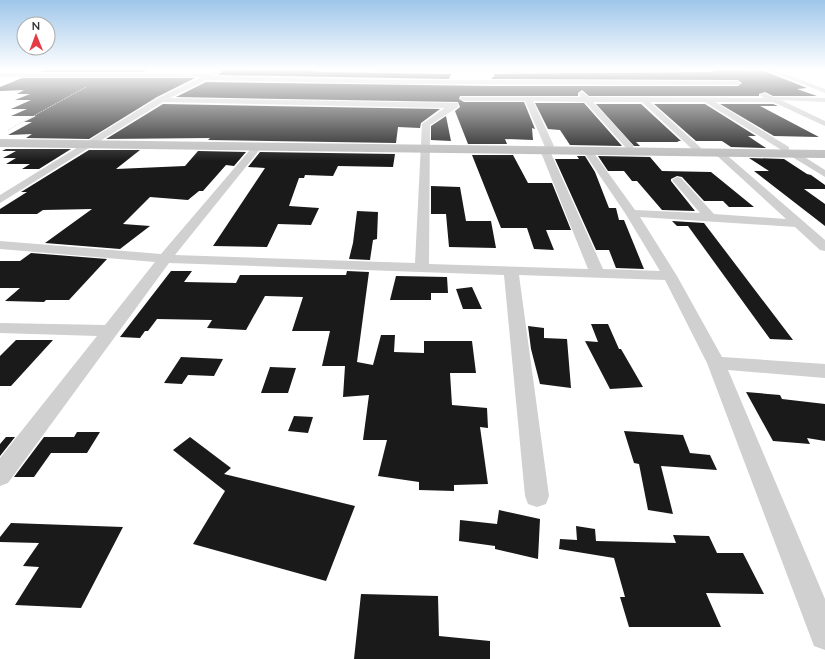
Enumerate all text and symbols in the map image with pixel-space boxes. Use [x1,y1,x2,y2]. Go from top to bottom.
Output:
north arrow [16,16,56,56]
text: N [31,19,40,32]

